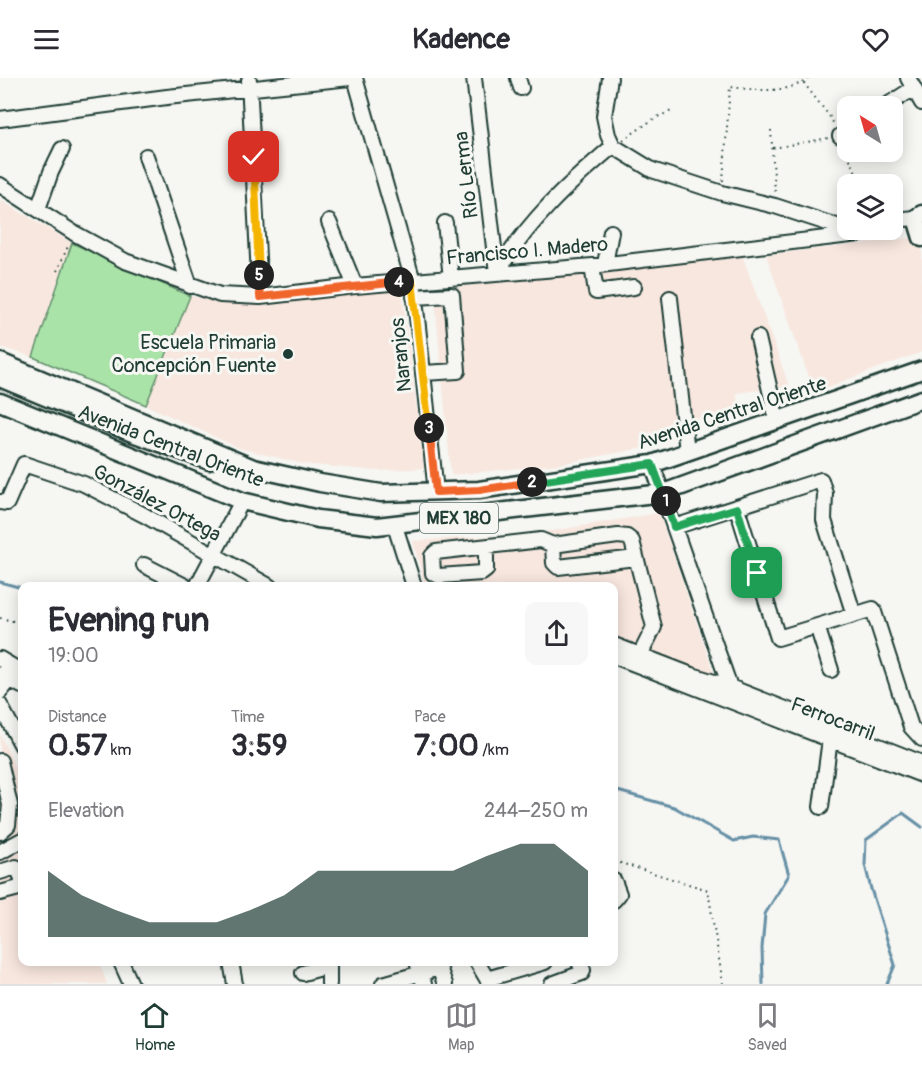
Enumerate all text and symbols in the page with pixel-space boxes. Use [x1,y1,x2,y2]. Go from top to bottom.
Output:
icon: menu [30,23,63,56]
text: Kadence [412,23,510,56]
icon: heart [859,23,892,56]
north arrow [837,96,903,162]
map controls [837,96,903,240]
street label: Río Lerma [448,130,484,220]
pin [228,131,279,182]
icon: check [237,140,270,173]
button: layers [837,174,903,240]
street label: Francisco I. Madero [445,231,609,271]
pin: 5 [244,260,274,290]
text: 5 [255,265,263,285]
pin: 4 [384,267,414,297]
text: 4 [394,272,404,292]
street label: Naranjos [385,317,417,393]
place label: Escuela Primaria Concepción Fuente [111,330,276,378]
marker: Escuela Primaria Concepción Fuente [281,347,295,361]
street label: Avenida Central Oriente [634,371,830,455]
street label: Avenida Central Oriente [75,399,268,493]
pin: 3 [414,413,444,443]
text: 3 [425,418,433,438]
street label: González Ortega [89,459,225,547]
pin: 2 [517,467,547,497]
text: 2 [528,472,536,492]
pin: 1 [651,486,681,516]
text: 1 [663,491,669,511]
road number: MEX 180 [420,503,498,533]
pin [731,547,782,598]
icon: arrive [740,556,773,589]
text: Evening run [48,600,209,641]
button: share [525,602,588,665]
text: 19:00 [48,643,99,668]
street label: Ferrocarril [787,692,879,746]
text: Distance [48,707,107,727]
text: Time [231,707,264,727]
text: Pace [414,707,446,727]
text: 0.57 [48,727,107,764]
text: 3:59 [231,727,287,764]
text: 7:00 [414,727,479,764]
text: km [107,740,132,760]
text: /km [479,740,509,760]
text: Elevation [48,798,124,823]
text: 244–250 m [484,798,588,823]
tab: Home [135,999,175,1055]
tab: Map [445,999,478,1055]
tab: Saved [747,999,787,1055]

